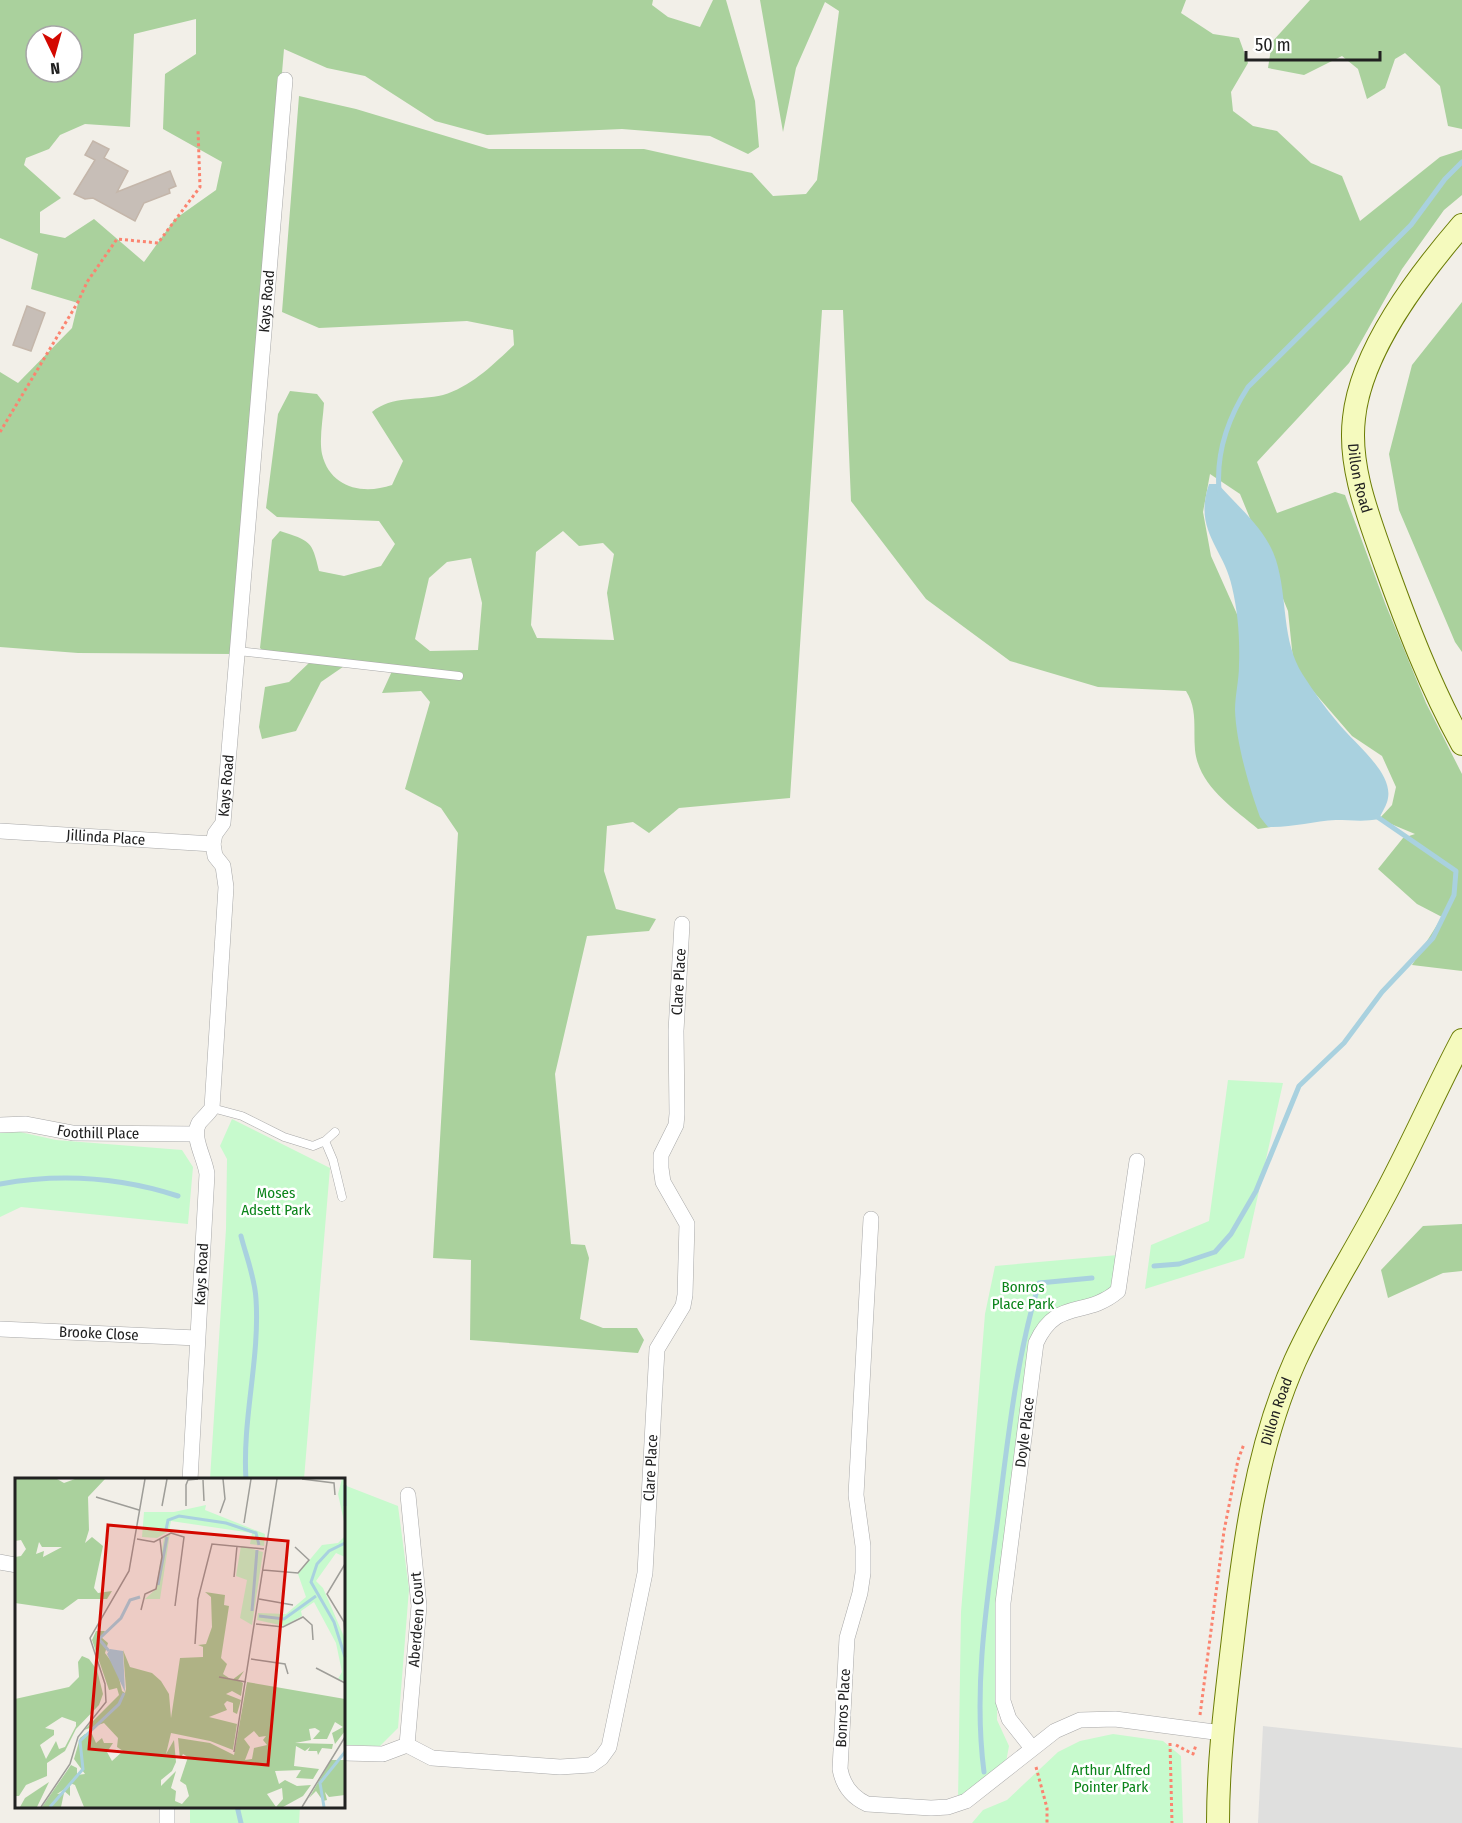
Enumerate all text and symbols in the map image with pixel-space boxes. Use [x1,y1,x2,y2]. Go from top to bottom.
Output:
north arrow [24,24,84,84]
scale bar [1246,24,1380,62]
text: 50 m [1255,34,1291,56]
text: N [50,59,61,78]
street label: Kays Road [255,269,278,333]
street label: Dillon Road [1344,443,1376,515]
street label: Kays Road [215,754,238,818]
street label: Jillinda Place [66,826,146,849]
street label: Clare Place [668,948,690,1016]
street label: Foothill Place [56,1121,139,1143]
park label: Moses Adsett Park [241,1184,311,1219]
street label: Kays Road [191,1243,212,1306]
park label: Bonros Place Park [992,1278,1054,1313]
street label: Brooke Close [59,1323,139,1344]
street label: Dillon Road [1257,1375,1296,1447]
street label: Doyle Place [1011,1396,1038,1469]
street label: Clare Place [640,1434,661,1502]
inset map [15,1478,345,1808]
street label: Aberdeen Court [405,1571,428,1668]
street label: Bonros Place [832,1668,854,1748]
park label: Arthur Alfred Pointer Park [1071,1761,1151,1796]

